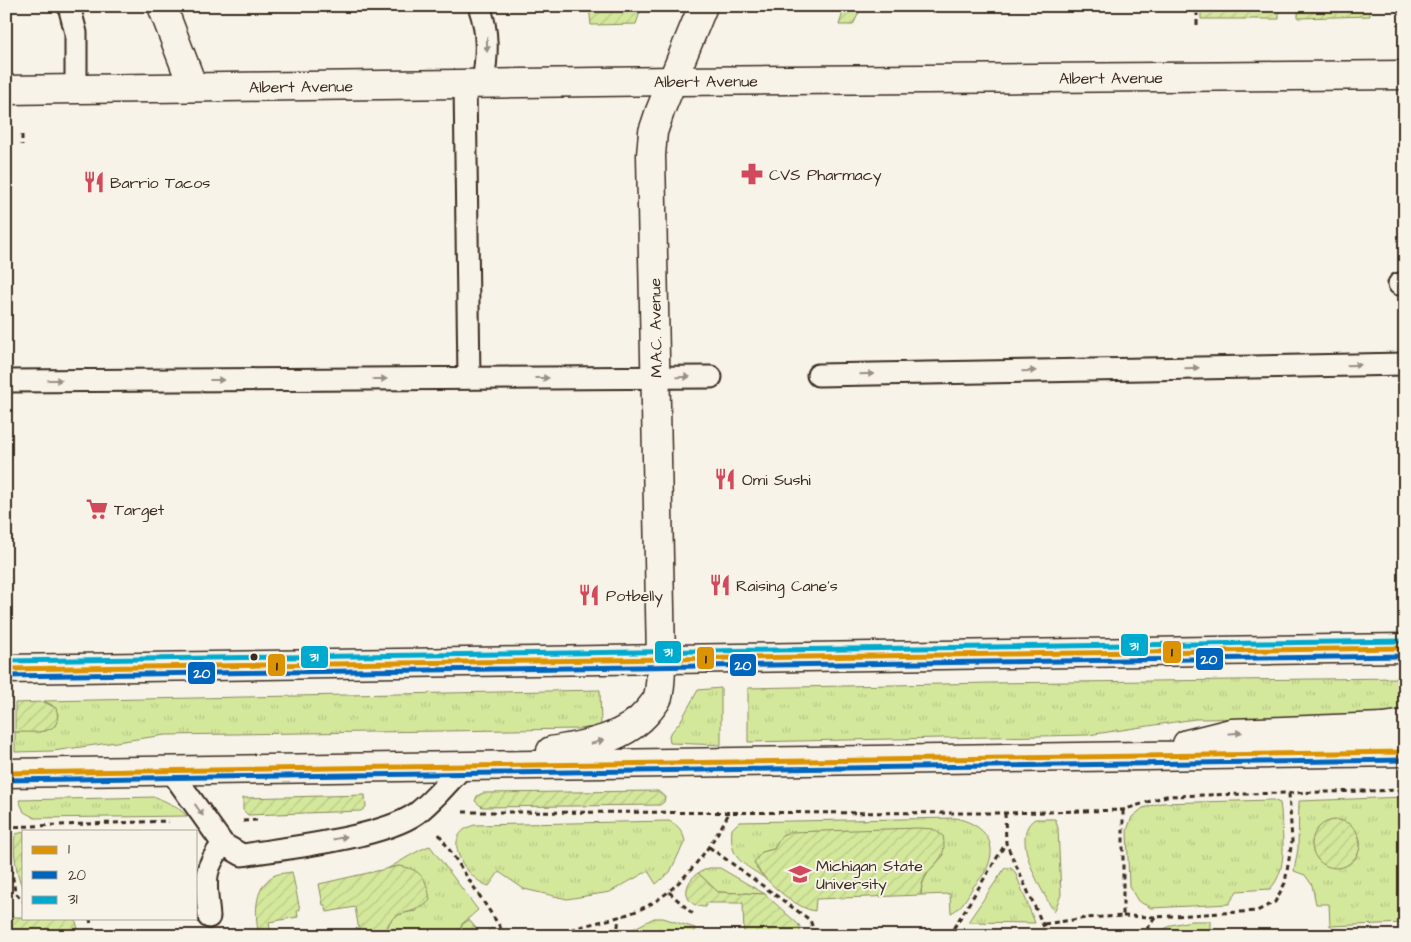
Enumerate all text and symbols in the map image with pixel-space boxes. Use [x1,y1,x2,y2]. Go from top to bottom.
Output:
one-way arrow [483,37,491,53]
street label: Albert Avenue [1059,67,1163,90]
street label: Albert Avenue [654,70,758,93]
street label: Albert Avenue [249,75,354,99]
pharmacy icon: CVS Pharmacy [739,161,765,187]
place label: CVS Pharmacy [769,164,882,187]
restaurant icon: Barrio Tacos [81,169,107,195]
place label: Barrio Tacos [110,172,210,194]
street label: M.A.C. Avenue [644,277,668,378]
one-way arrow [1346,361,1362,369]
one-way arrow [1184,364,1200,372]
one-way arrow [1021,367,1037,375]
one-way arrow [859,370,875,378]
one-way arrow [675,373,691,381]
one-way arrow [535,374,551,382]
one-way arrow [372,375,388,383]
one-way arrow [47,376,63,384]
one-way arrow [210,376,226,384]
restaurant icon: Omi Sushi [712,466,738,492]
place label: Omi Sushi [742,469,811,491]
supermarket icon: Target [84,496,110,522]
place label: Target [114,499,165,522]
restaurant icon: Raising Cane's [707,572,733,598]
place label: Raising Cane's [736,575,838,598]
restaurant icon: Potbelly [576,582,602,608]
place label: Potbelly [606,585,663,608]
line badge: 31 [1120,633,1149,657]
text: 31 [1129,636,1139,656]
line badge: 31 [654,640,682,664]
line badge: 1 [1162,640,1182,664]
text: 31 [663,642,673,662]
text: 1 [1171,642,1173,662]
line badge: 31 [300,645,329,669]
line badge: 1 [696,646,715,670]
text: 31 [309,647,319,667]
line badge: 20 [1195,647,1224,671]
text: 1 [705,649,707,669]
text: 20 [1200,650,1218,670]
unlabelled marker [249,652,259,662]
line badge: 1 [267,653,286,677]
line badge: 20 [729,653,757,677]
text: 1 [276,656,278,676]
text: 20 [734,656,752,676]
line badge: 20 [187,661,216,685]
text: 20 [193,664,211,684]
one-way arrow [1227,729,1243,737]
one-way arrow [590,737,605,745]
one-way arrow [194,803,204,817]
legend [22,830,198,920]
one-way arrow [332,834,347,842]
text: 1 [68,839,70,860]
place label: Michigan State University [816,855,923,896]
school or university icon: Michigan State University [787,861,813,887]
text: 20 [68,865,87,886]
text: 31 [68,889,78,910]

